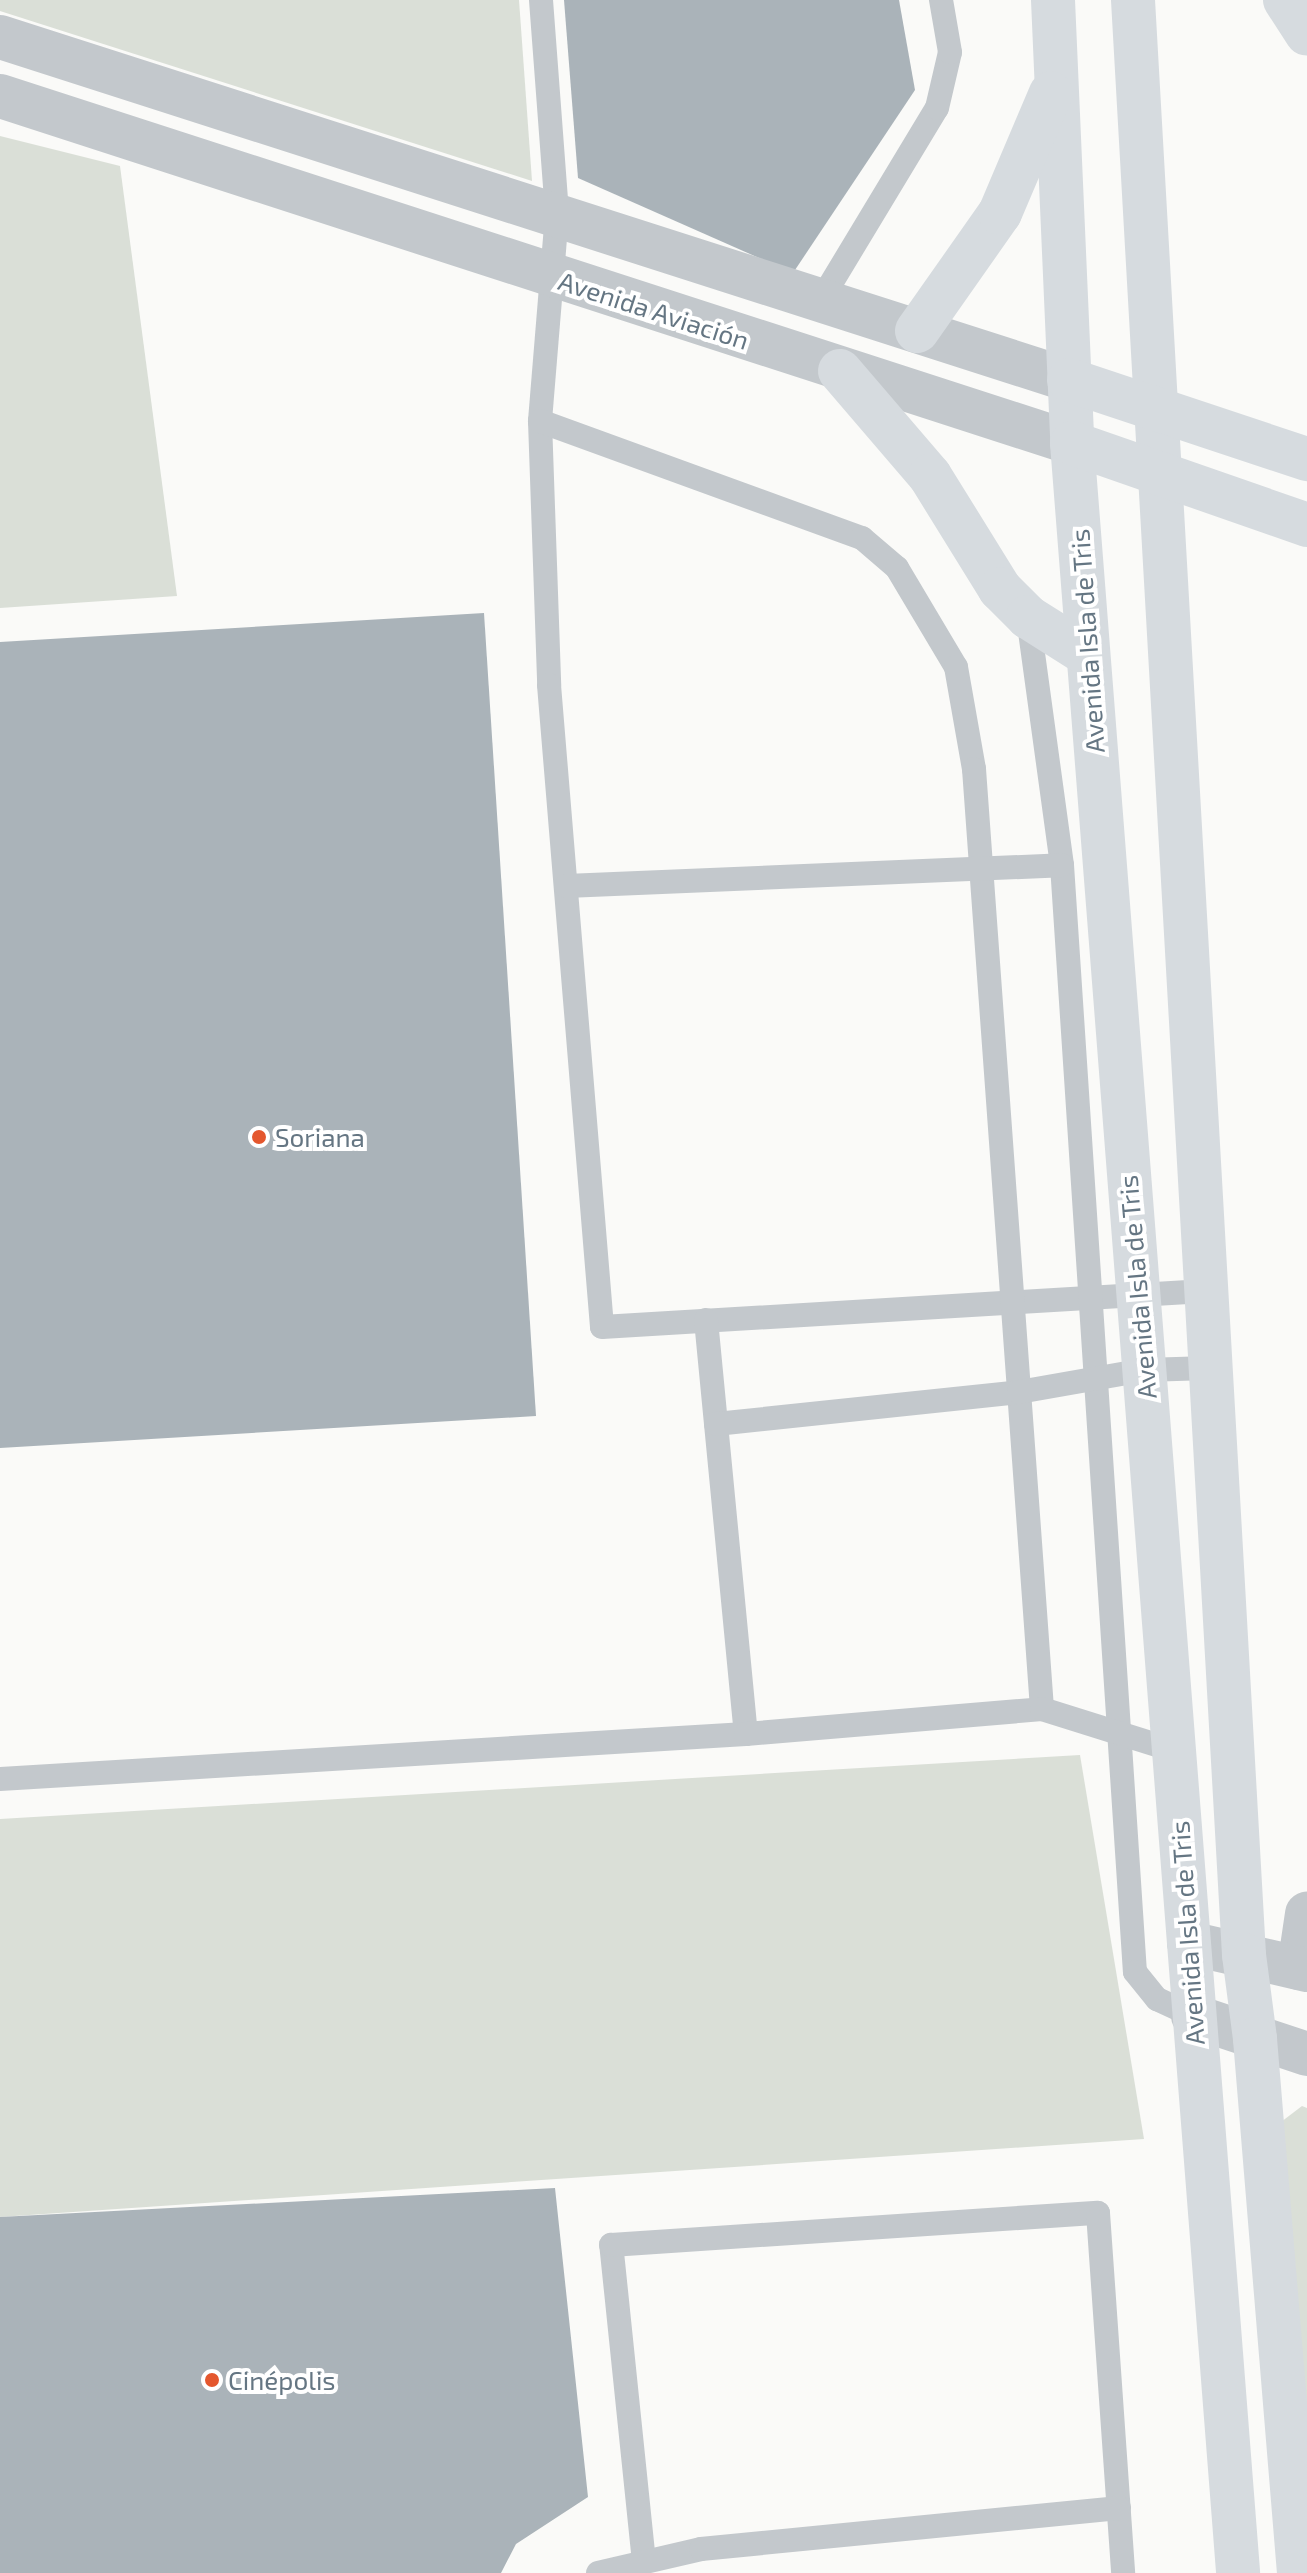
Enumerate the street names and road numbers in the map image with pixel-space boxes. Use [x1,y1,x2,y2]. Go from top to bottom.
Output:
street label: Avenida Aviación [555,264,753,356]
street label: Avenida Isla de Tris [1064,528,1110,754]
street label: Avenida Isla de Tris [1112,1174,1162,1400]
street label: Avenida Isla de Tris [1164,1820,1210,2046]

